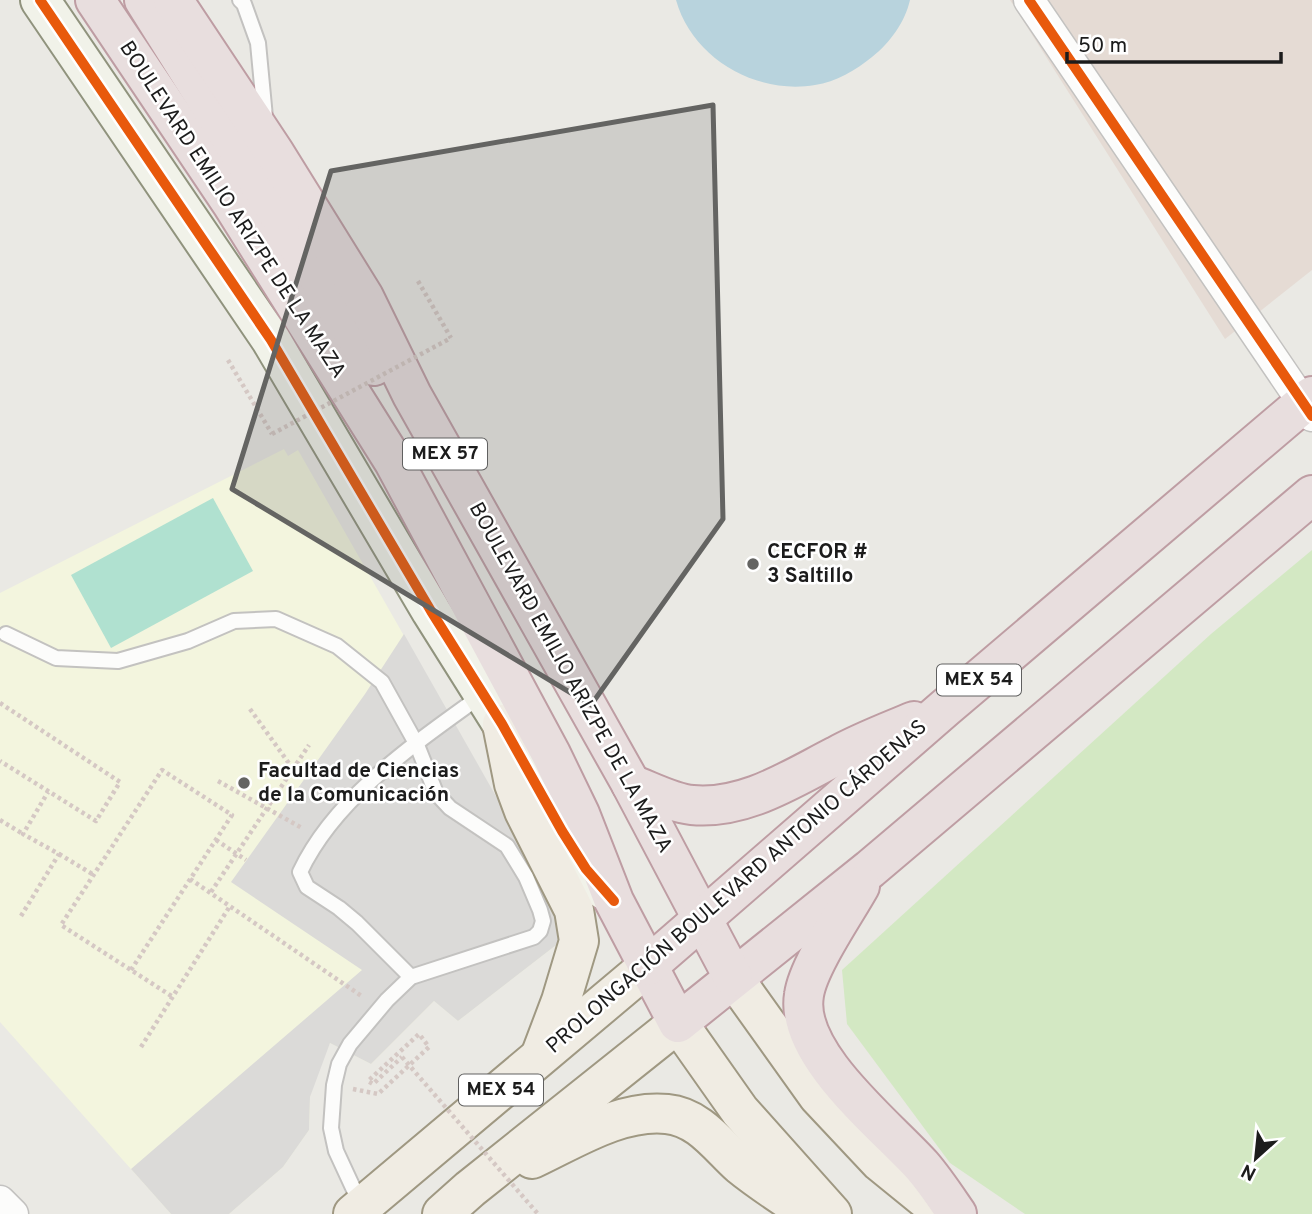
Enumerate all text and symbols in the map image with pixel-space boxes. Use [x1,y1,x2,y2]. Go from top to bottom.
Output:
scale bar [1067,21,1280,65]
text: 50 m [1078,33,1127,60]
street label: BOULEVARD EMILIO ARIZPE DE LA MAZA [113,36,351,384]
road number: MEX 57 [403,438,487,470]
street label: BOULEVARD EMILIO ARIZPE DE LA MAZA [462,498,678,858]
place label: CECFOR # 3 Saltillo [767,539,868,590]
marker: CECFOR # 3 Saltillo [745,556,761,572]
road number: MEX 54 [937,664,1021,695]
street label: PROLONGACIÓN BOULEVARD ANTONIO CÁRDENAS [540,713,933,1060]
place label: Facultad de Ciencias de la Comunicación [258,758,459,809]
marker: Facultad de Ciencias de la Comunicación [236,775,252,791]
road number: MEX 54 [459,1074,543,1106]
north arrow [1221,1123,1291,1193]
text: N [1238,1158,1261,1185]

